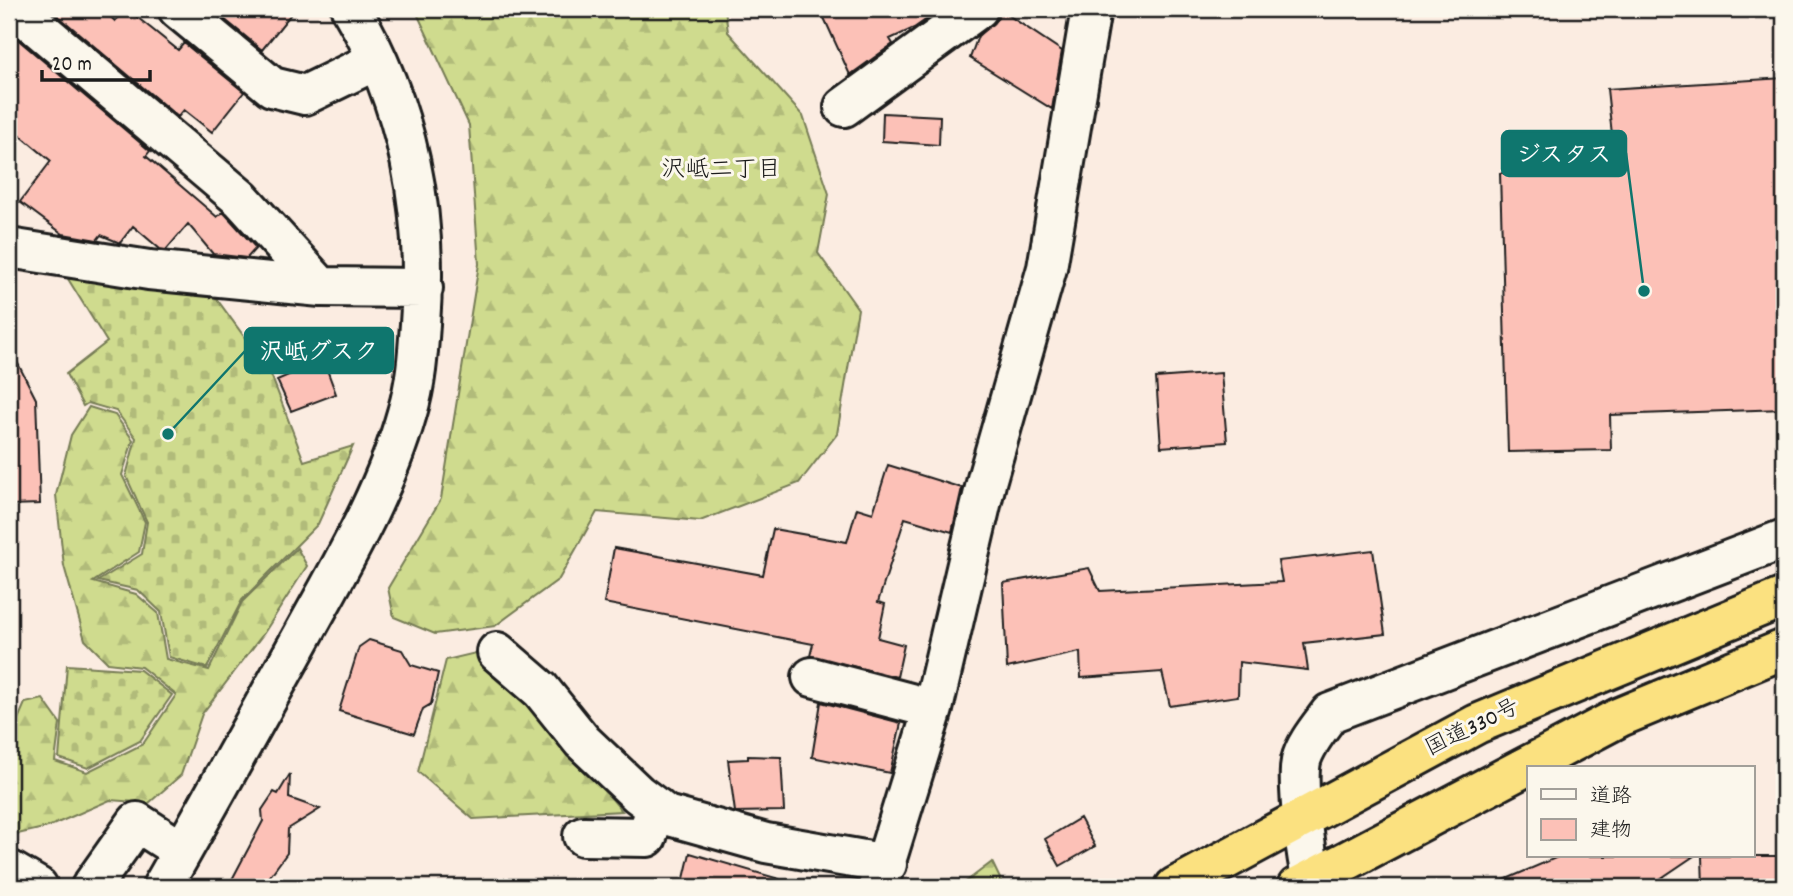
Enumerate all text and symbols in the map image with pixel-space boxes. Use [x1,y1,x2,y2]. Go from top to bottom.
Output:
scale bar [42,38,150,82]
text: 20 m [52,51,92,81]
callout: ジスタス [1502,131,1626,176]
text: ジスタス [1516,140,1612,174]
district label: 沢岻二丁目 [661,154,781,188]
callout: 沢岻グスク [245,328,393,373]
text: 沢岻グスク [260,337,378,371]
street label: 国道330号 [1420,692,1526,766]
legend [1527,766,1755,858]
text: 道路 [1590,783,1632,813]
text: 建物 [1590,817,1632,847]

